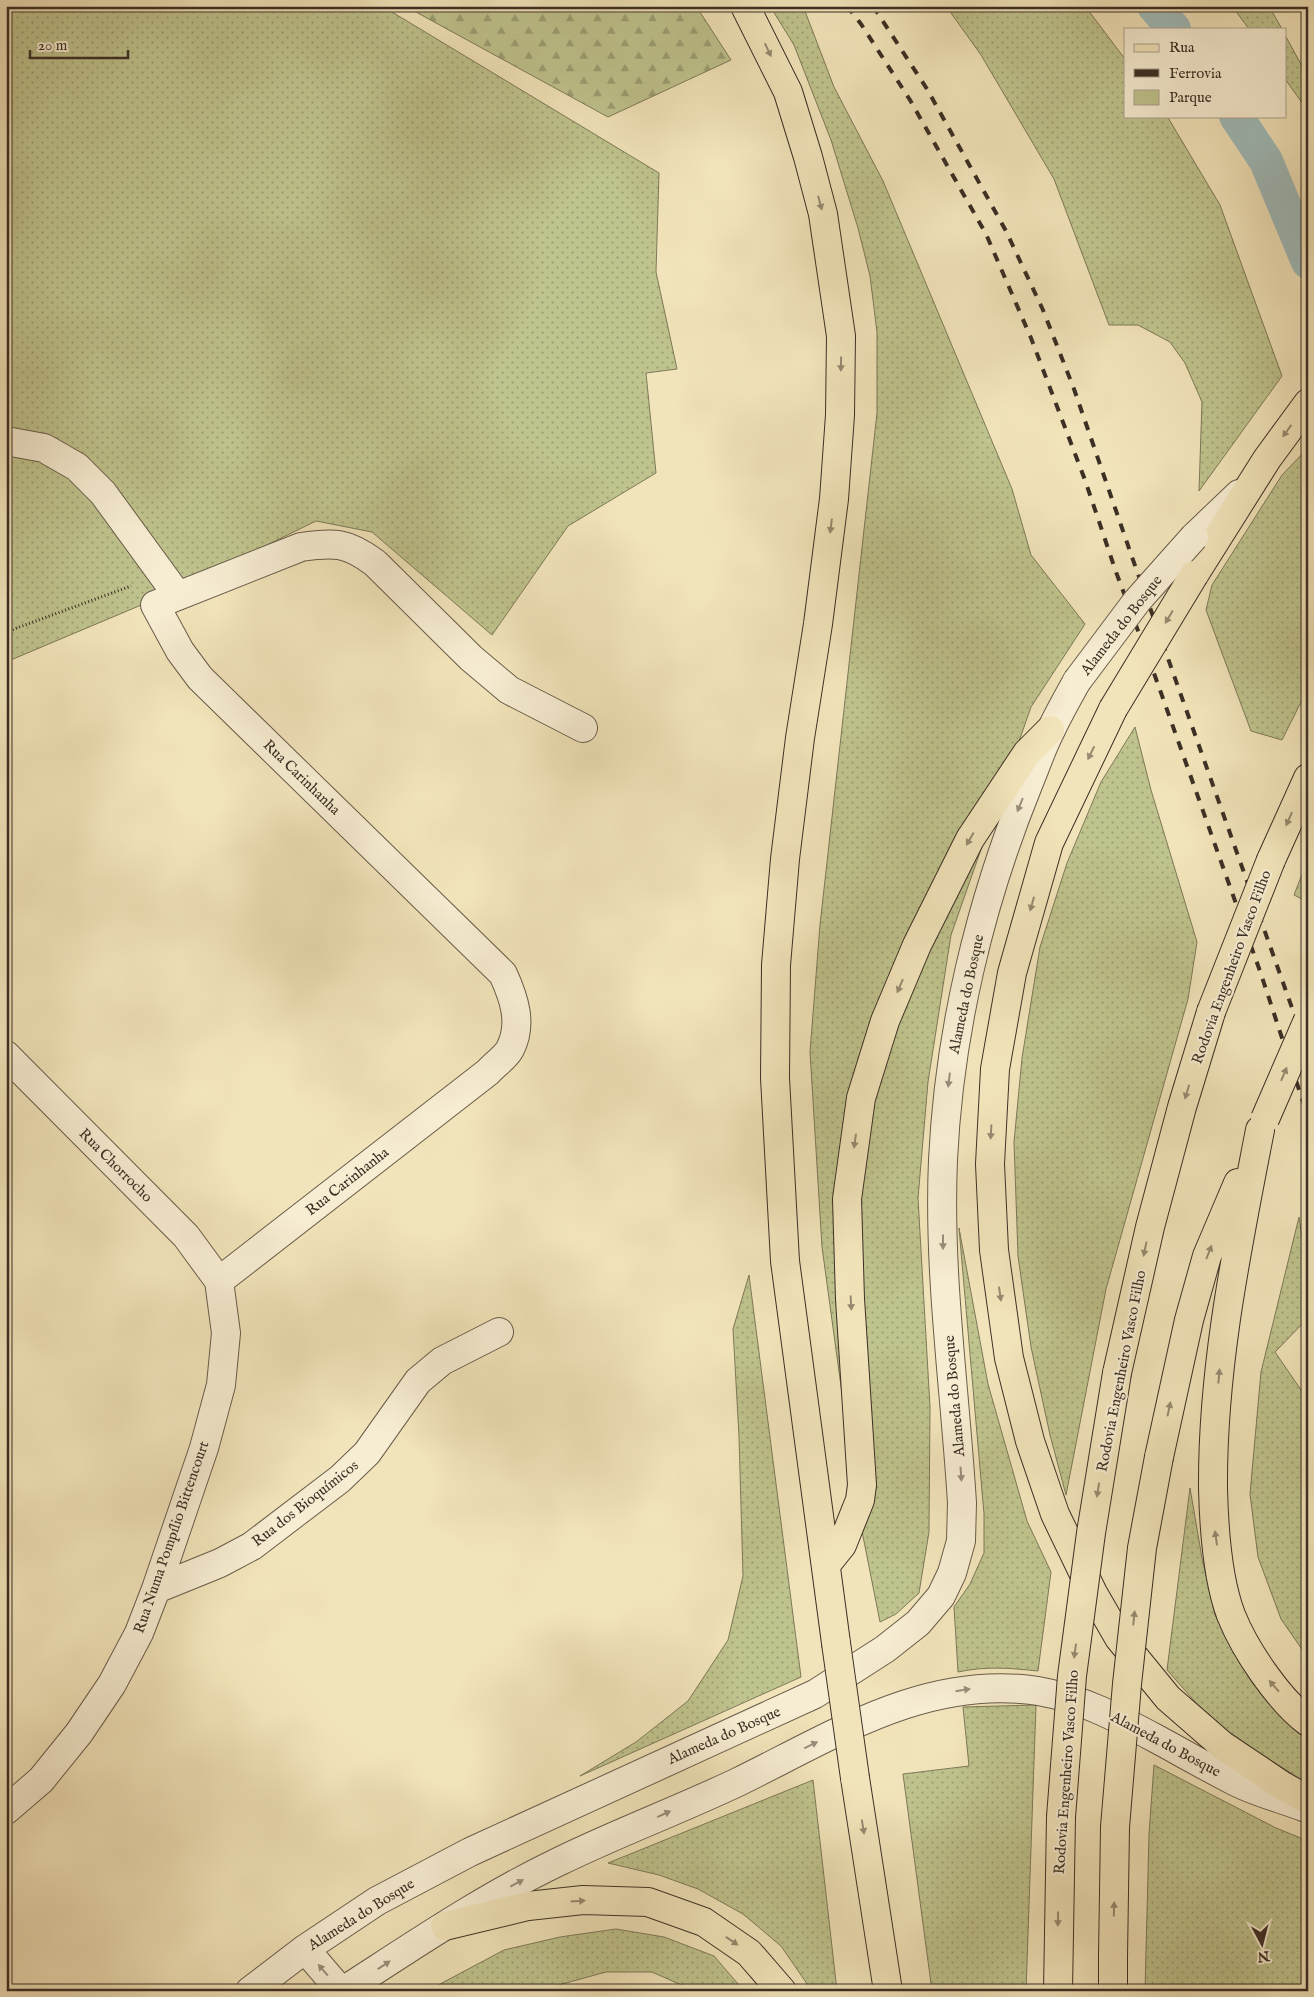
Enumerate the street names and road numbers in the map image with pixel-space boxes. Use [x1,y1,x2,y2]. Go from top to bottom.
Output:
street label: Alameda do Bosque [1076,571,1166,680]
street label: Rua Carinhanha [259,736,345,819]
street label: Rodovia Engenheiro Vasco Filho [1187,868,1275,1067]
street label: Alameda do Bosque [944,933,988,1057]
street label: Rua Chorrocho [75,1124,157,1206]
street label: Rua Carinhanha [302,1143,393,1220]
street label: Rodovia Engenheiro Vasco Filho [1093,1269,1150,1474]
street label: Alameda do Bosque [940,1334,969,1458]
street label: Rua Numa Pompílio Bittencourt [130,1439,213,1636]
street label: Rua dos Bioquímicos [248,1456,362,1551]
street label: Rodovia Engenheiro Vasco Filho [1050,1669,1083,1875]
street label: Alameda do Bosque [664,1702,784,1769]
street label: Alameda do Bosque [1107,1707,1224,1781]
street label: Alameda do Bosque [304,1874,418,1955]

